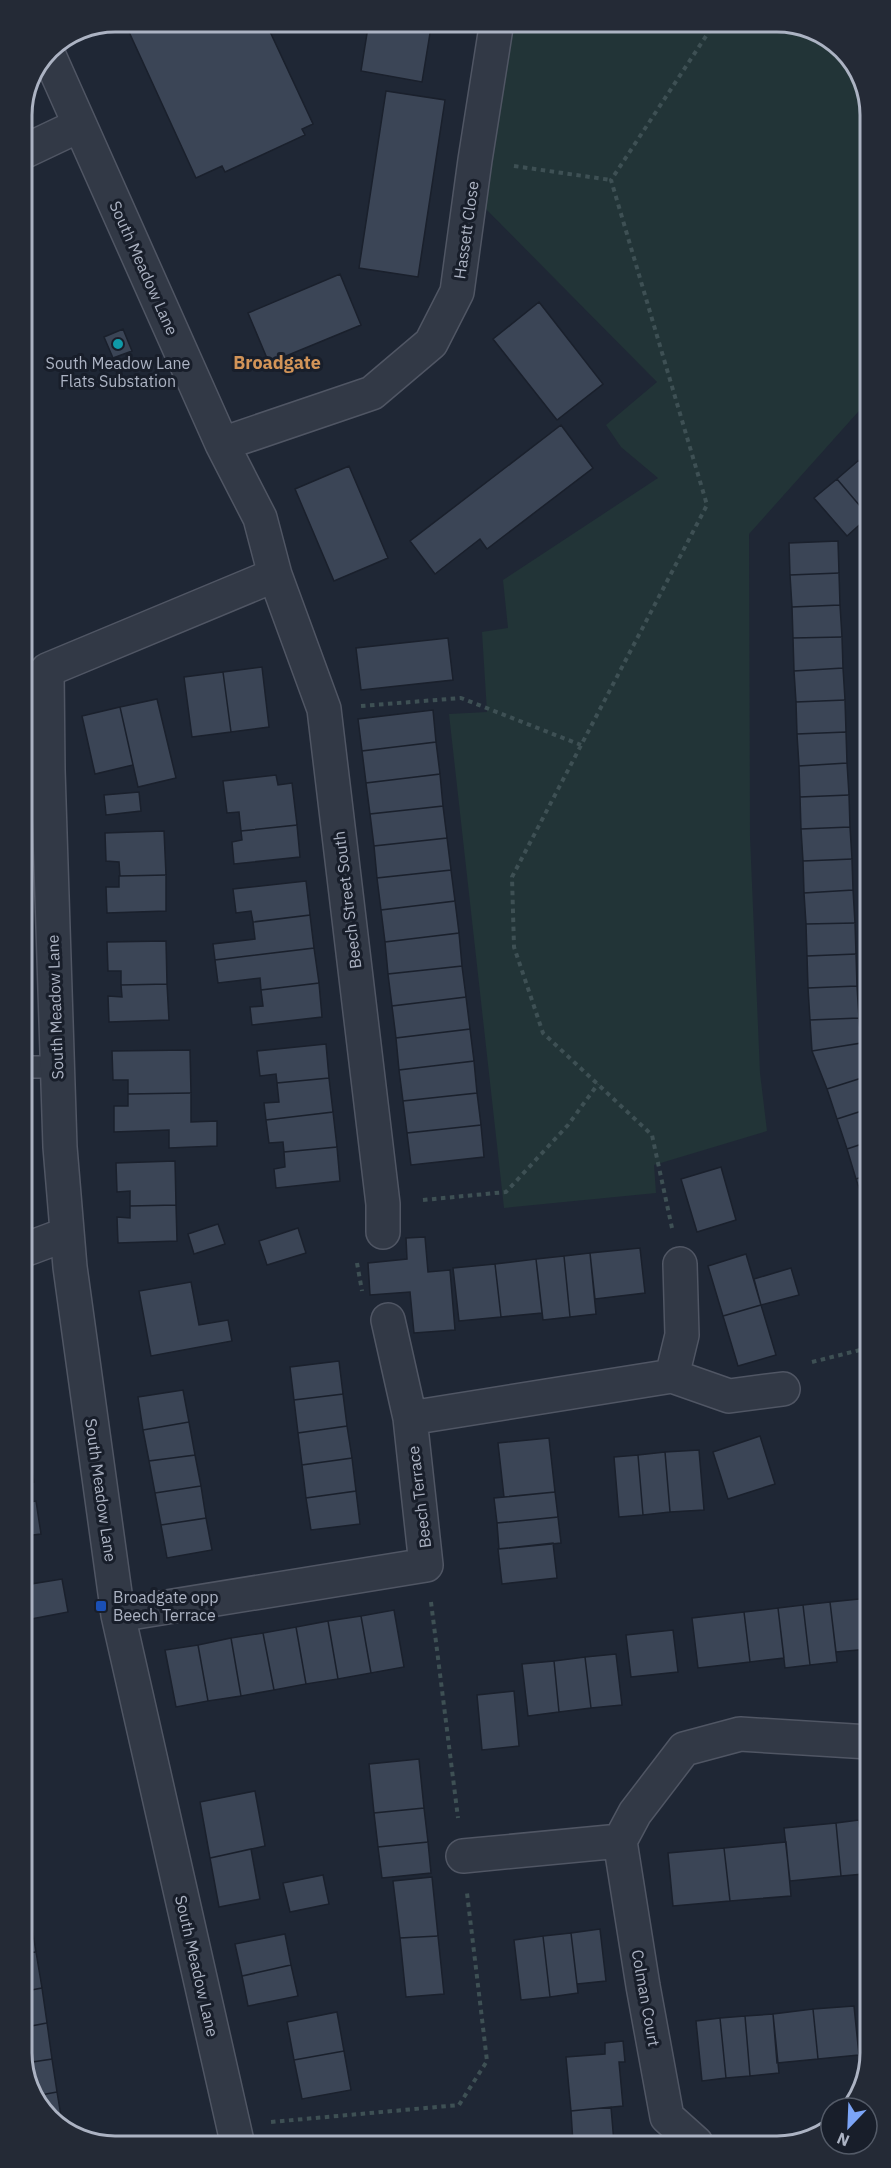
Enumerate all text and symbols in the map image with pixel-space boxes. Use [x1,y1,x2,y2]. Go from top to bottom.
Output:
street label: Hassett Close [449,179,483,280]
street label: South Meadow Lane [105,198,183,338]
marker: South Meadow Lane Flats Substation [111,337,125,351]
district label: Broadgate [233,351,321,374]
place label: South Meadow Lane Flats Substation [46,353,191,391]
street label: Beech Street South [329,830,365,970]
street label: South Meadow Lane [42,934,68,1080]
street label: South Meadow Lane [81,1417,121,1563]
street label: Beech Terrace [403,1445,435,1549]
place label: Broadgate opp Beech Terrace [113,1587,219,1625]
marker: Broadgate opp Beech Terrace [94,1599,108,1613]
street label: South Meadow Lane [171,1893,223,2039]
street label: Colman Court [628,1948,664,2048]
north arrow [819,2096,879,2156]
text: N [834,2128,852,2151]

